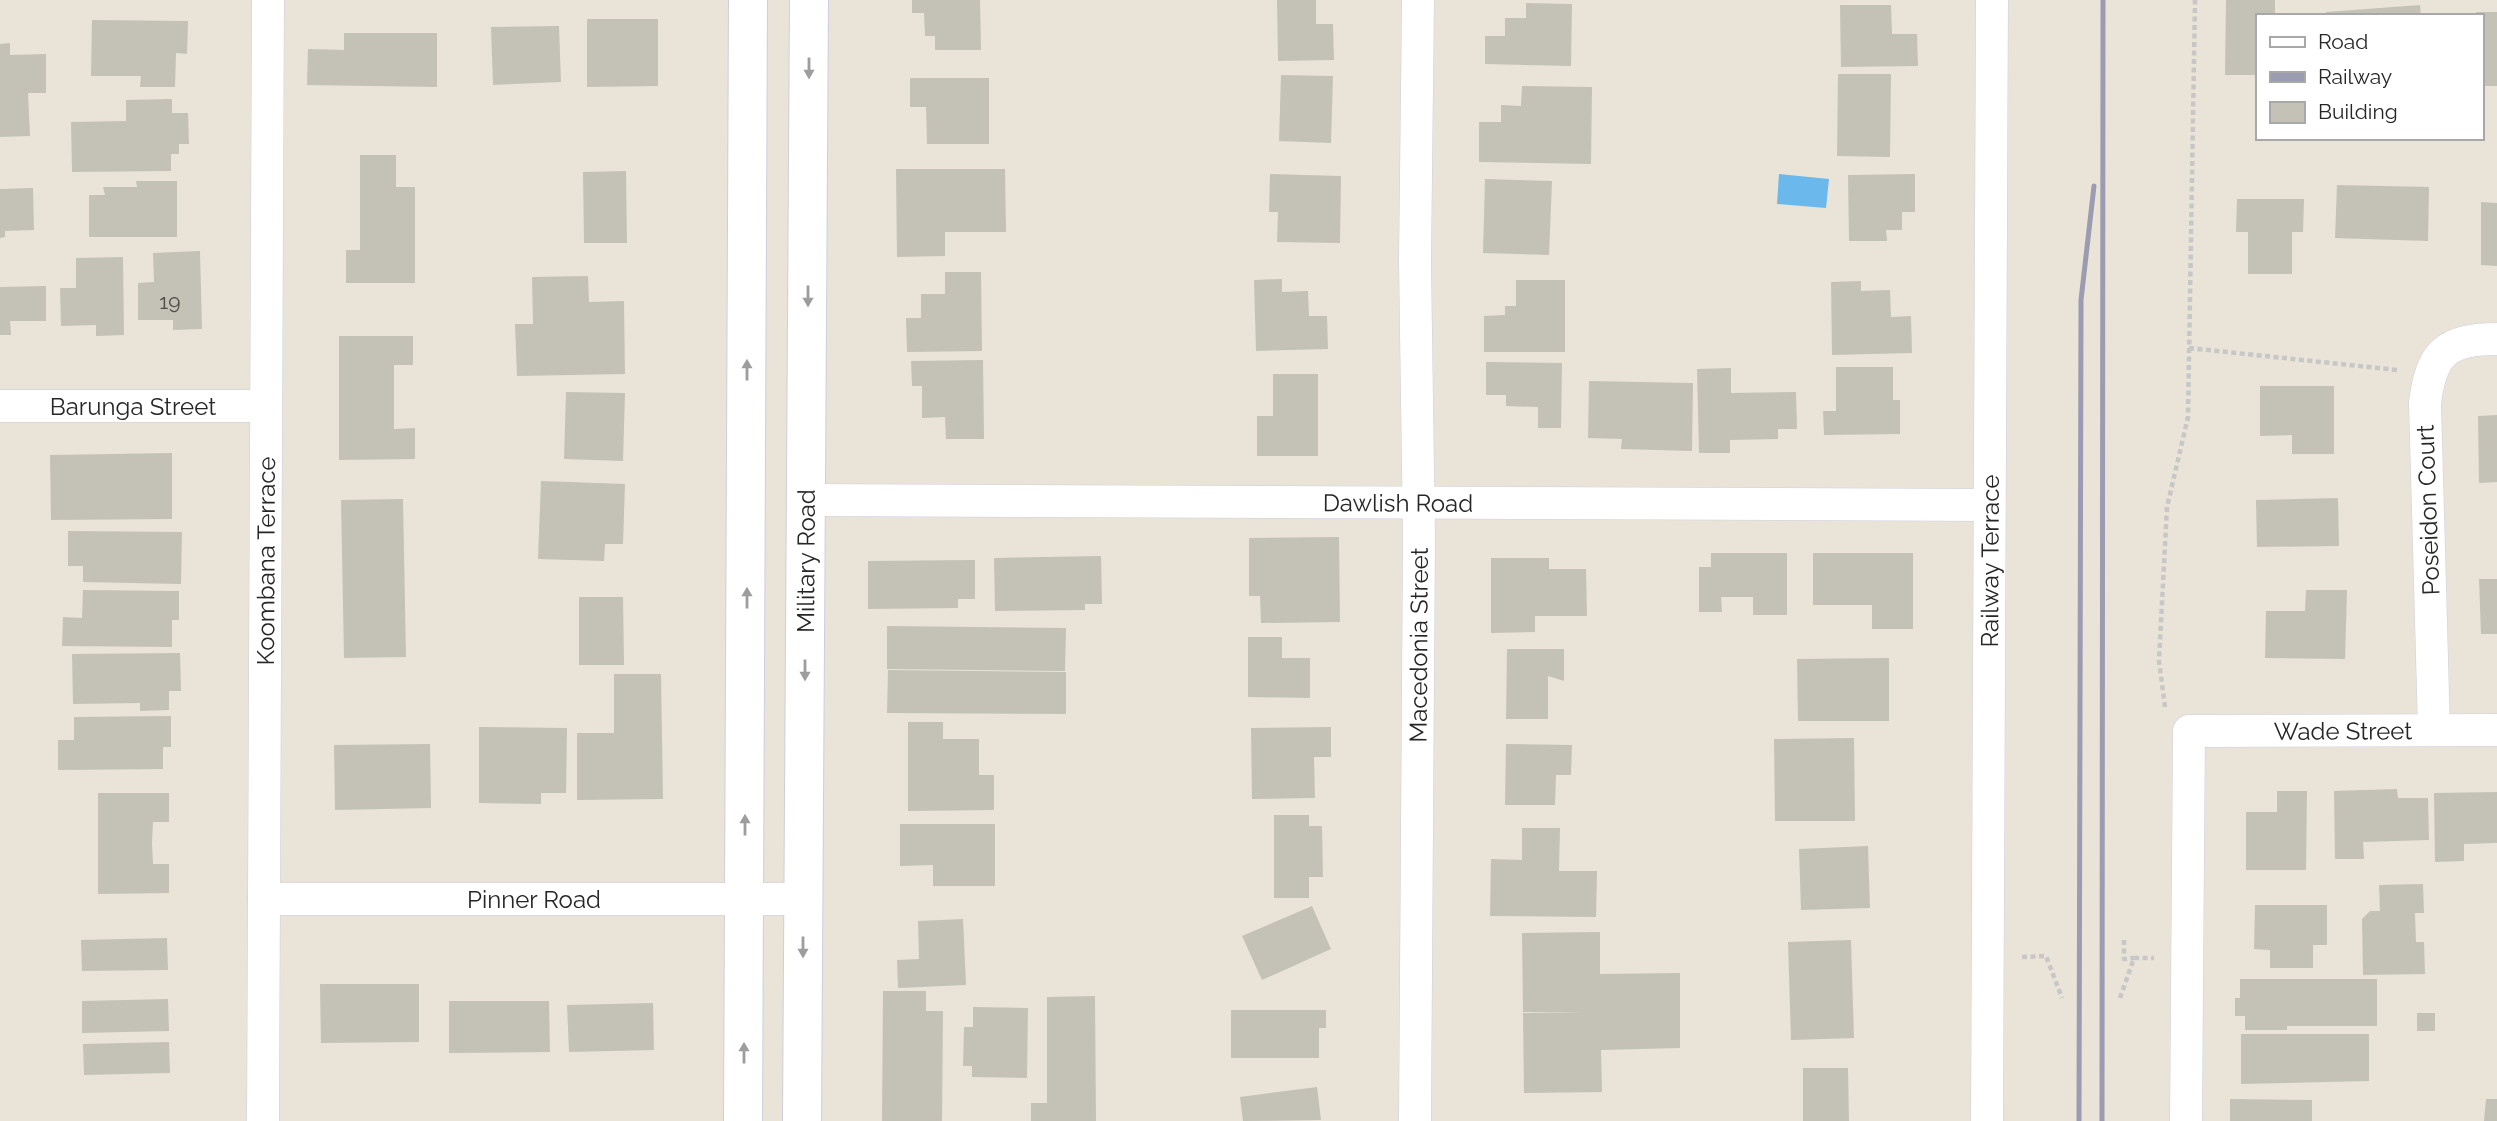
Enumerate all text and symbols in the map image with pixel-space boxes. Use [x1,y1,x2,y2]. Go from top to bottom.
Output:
legend [2256,14,2483,140]
text: Road [2318,29,2368,54]
one-way arrow [803,57,815,79]
text: Railway [2318,64,2392,89]
text: Building [2318,99,2398,124]
one-way arrow [802,285,814,307]
house number: 19 [159,289,181,314]
one-way arrow [742,359,753,381]
street label: Barunga Street [50,392,216,421]
street label: Poseidon Court [2411,424,2445,596]
street label: Koombana Terrace [251,457,280,666]
street label: Railway Terrace [1975,475,2004,647]
street label: Dawlish Road [1323,488,1473,517]
street label: Military Road [791,489,820,633]
street label: Macedonia Street [1403,547,1433,743]
one-way arrow [741,587,753,609]
one-way arrow [799,659,811,681]
street label: Wade Street [2274,716,2412,745]
one-way arrow [739,814,751,836]
street label: Pinner Road [467,885,601,914]
one-way arrow [798,936,809,958]
one-way arrow [738,1042,750,1064]

